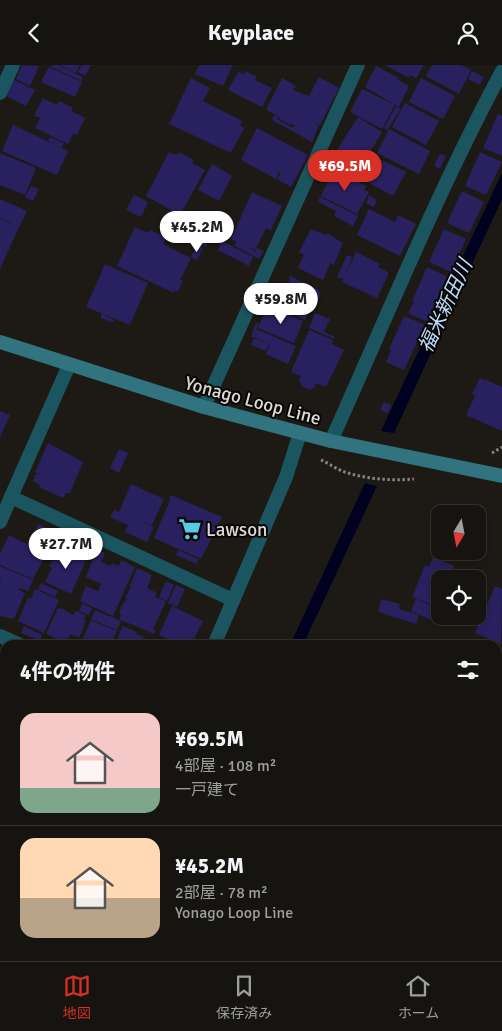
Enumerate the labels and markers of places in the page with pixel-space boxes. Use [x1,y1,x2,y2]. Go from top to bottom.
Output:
pin: ¥69.5M [304,149,386,192]
pin: ¥45.2M [156,211,238,253]
pin: ¥59.8M [240,283,322,325]
supermarket icon: Lawson [177,516,203,542]
place label: Lawson [206,518,267,542]
pin: ¥27.7M [25,527,107,570]

